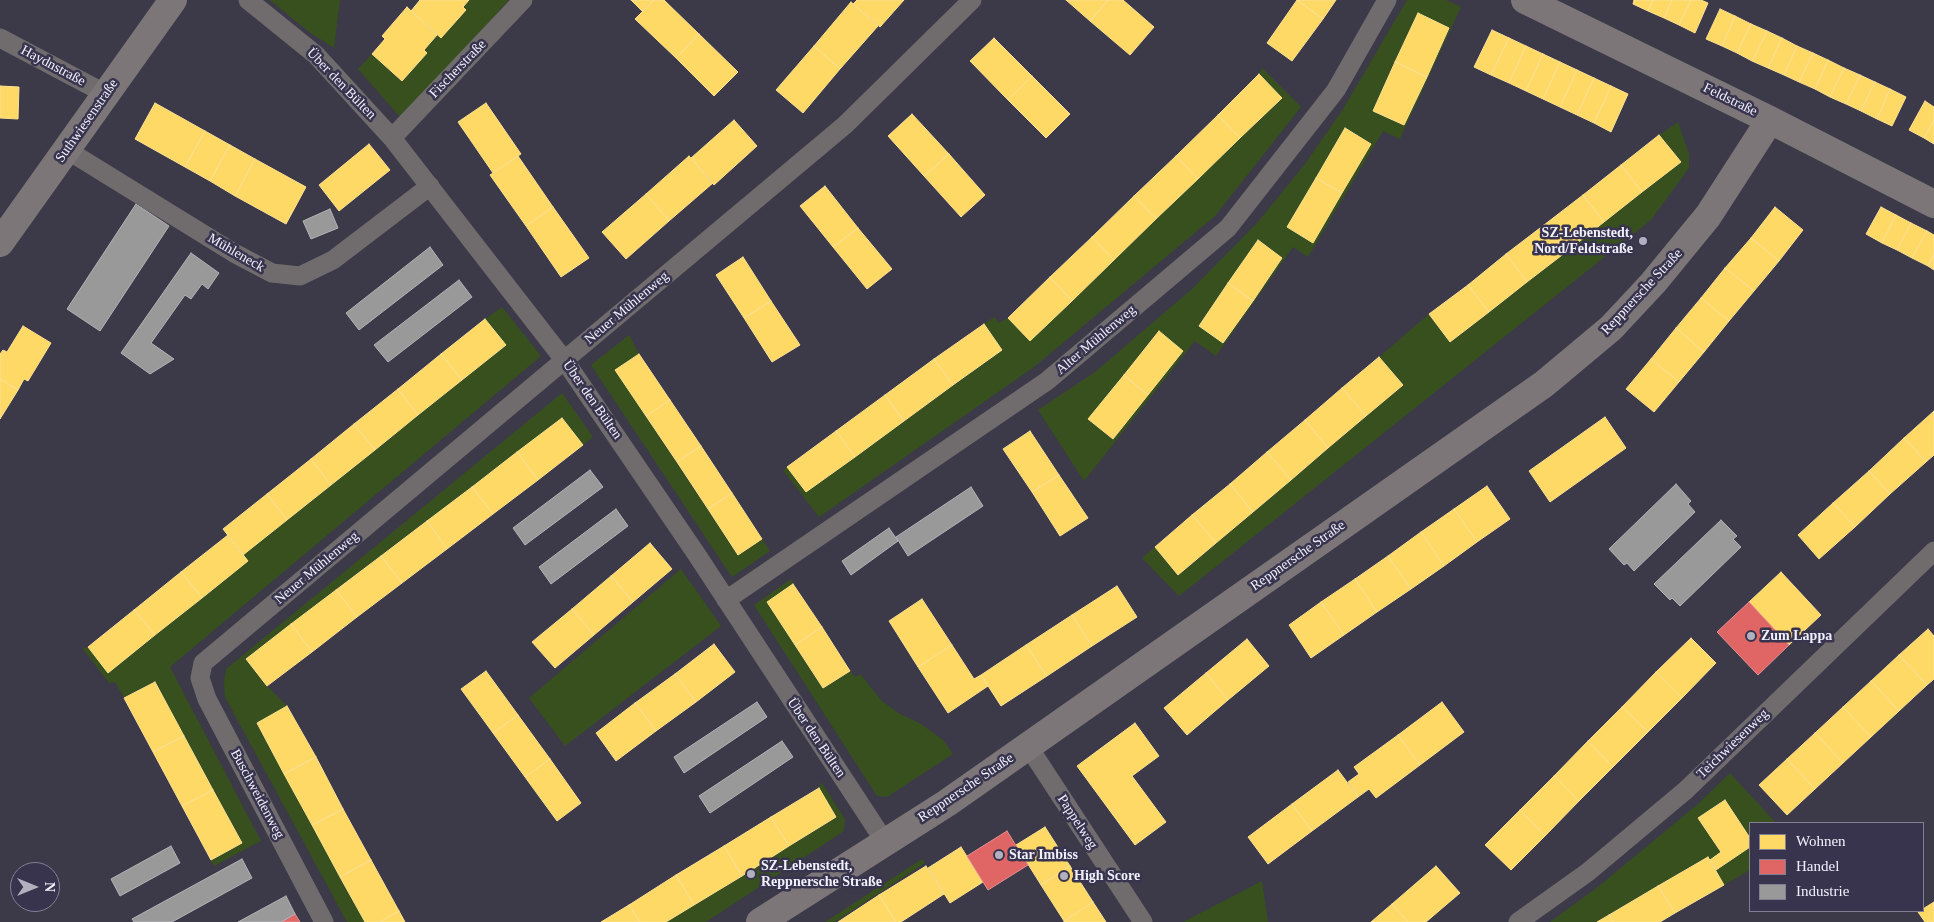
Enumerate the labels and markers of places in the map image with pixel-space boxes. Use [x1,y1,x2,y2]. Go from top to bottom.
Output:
place label: SZ-Lebenstedt, Nord/Feldstraße [1534,225,1633,258]
marker: SZ-Lebenstedt, Nord/Feldstraße [1637,235,1649,247]
place label: Zum Lappa [1761,628,1832,644]
marker: Zum Lappa [1745,630,1757,642]
place label: Star Imbiss [1009,847,1078,863]
marker: Star Imbiss [993,849,1005,861]
place label: SZ-Lebenstedt, Reppnersche Straße [761,858,882,890]
marker: SZ-Lebenstedt, Reppnersche Straße [745,868,757,880]
place label: High Score [1074,868,1140,884]
marker: High Score [1058,870,1070,882]

